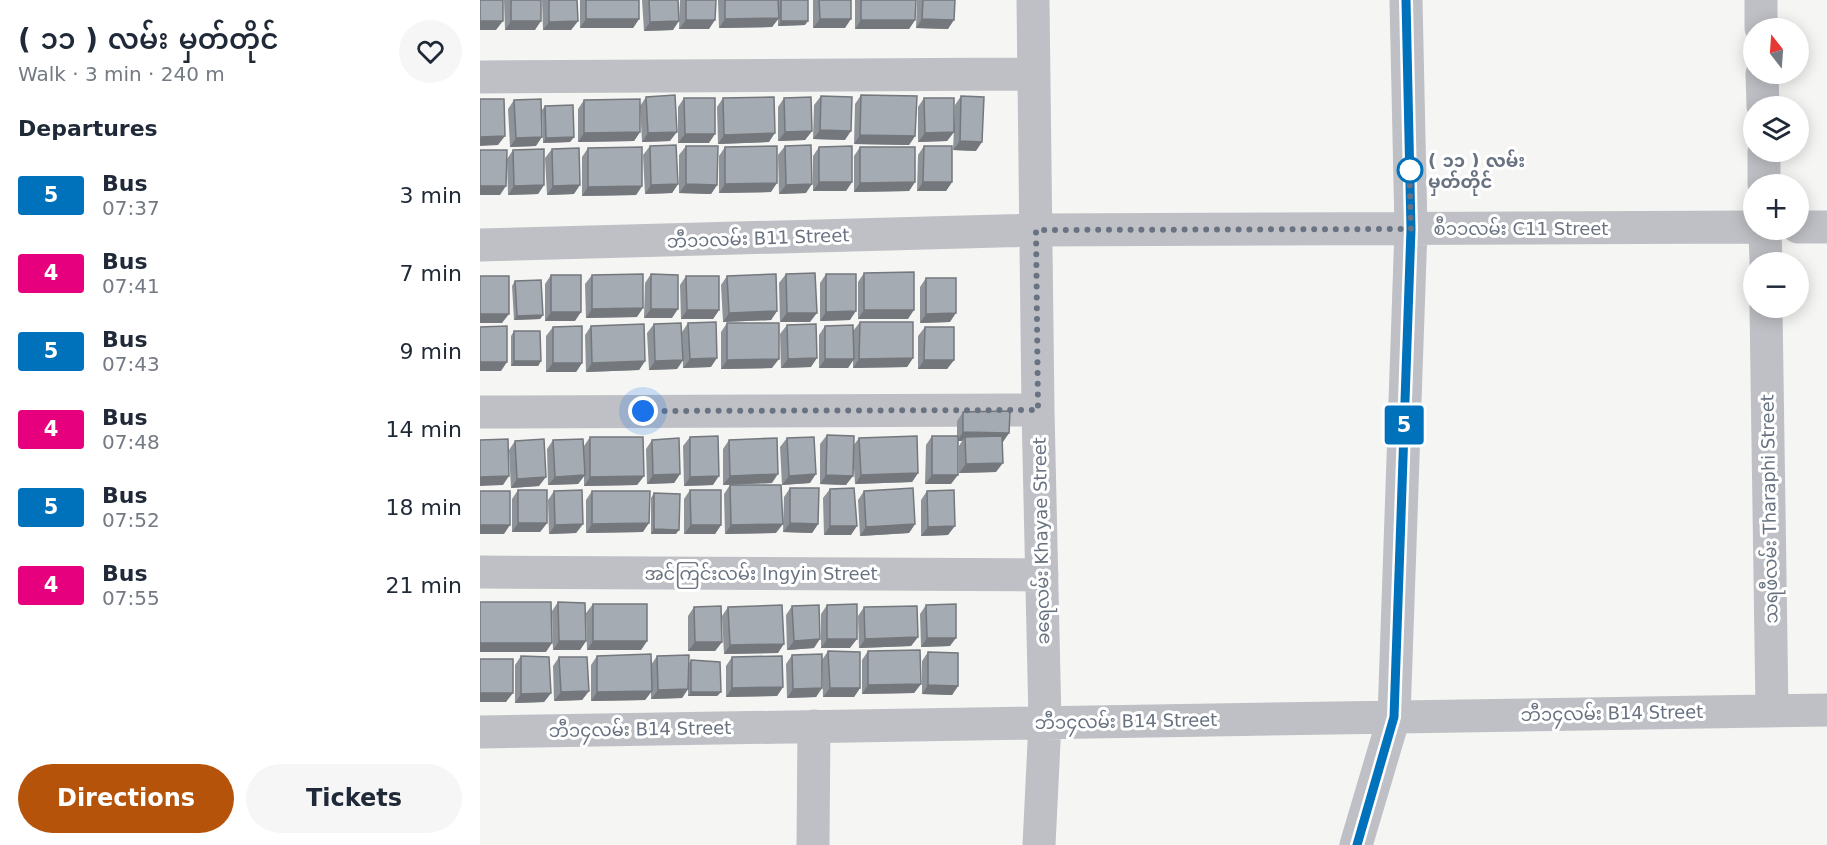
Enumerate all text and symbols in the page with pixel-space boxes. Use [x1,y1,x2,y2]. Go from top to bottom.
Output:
north arrow [1743,18,1809,84]
map controls [1743,18,1809,318]
button: heart [399,20,462,83]
text: ( ၁၁ ) လမ်း မှတ်တိုင် [18,23,279,56]
text: Walk · 3 min · 240 m [18,62,225,86]
button: layers [1743,96,1809,162]
text: Departures [18,116,158,141]
place label: ( ၁၁ ) လမ်း မှတ်တိုင် [1428,149,1525,196]
marker: ( ၁၁ ) လမ်း မှတ်တိုင် [1397,157,1423,183]
text: Bus [102,171,148,196]
button: + [1743,174,1809,240]
text: 5 [44,183,58,207]
text: 3 min [400,183,462,208]
text: 07:37 [102,196,160,220]
street label: စီ၁၁လမ်း C11 Street [1434,215,1608,239]
street label: ဘီ၁၁လမ်း B11 Street [666,221,850,252]
text: Bus [102,249,148,274]
button: − [1743,252,1809,318]
text: 4 [44,261,58,285]
text: 7 min [400,261,462,286]
text: 07:41 [102,274,160,298]
text: Bus [102,327,148,352]
text: 5 [44,339,58,363]
text: 9 min [400,339,462,364]
text: 07:43 [102,352,160,376]
street label: သရဖီလမ်း Tharaphi Street [1754,394,1786,624]
your location [628,396,658,426]
text: Bus [102,405,148,430]
line badge: 5 [1384,406,1424,444]
text: 5 [1397,413,1411,437]
text: 4 [44,417,58,441]
text: 14 min [386,417,462,442]
text: 07:48 [102,430,160,454]
street label: ခရေလမ်း Khayae Street [1027,437,1058,645]
text: Bus [102,483,148,508]
text: 5 [44,495,58,519]
text: 18 min [386,495,462,520]
text: 07:52 [102,508,160,532]
text: Bus [102,561,148,586]
street label: အင်ကြင်းလမ်း Ingyin Street [644,561,878,589]
text: 4 [44,573,58,597]
text: 21 min [386,573,462,598]
text: 07:55 [102,586,160,610]
street label: ဘီ၁၄လမ်း B14 Street [1520,698,1704,730]
street label: ဘီ၁၄လမ်း B14 Street [1034,706,1218,738]
street label: ဘီ၁၄လမ်း B14 Street [548,714,732,746]
button: Directions [18,764,234,833]
button: Tickets [246,764,462,833]

